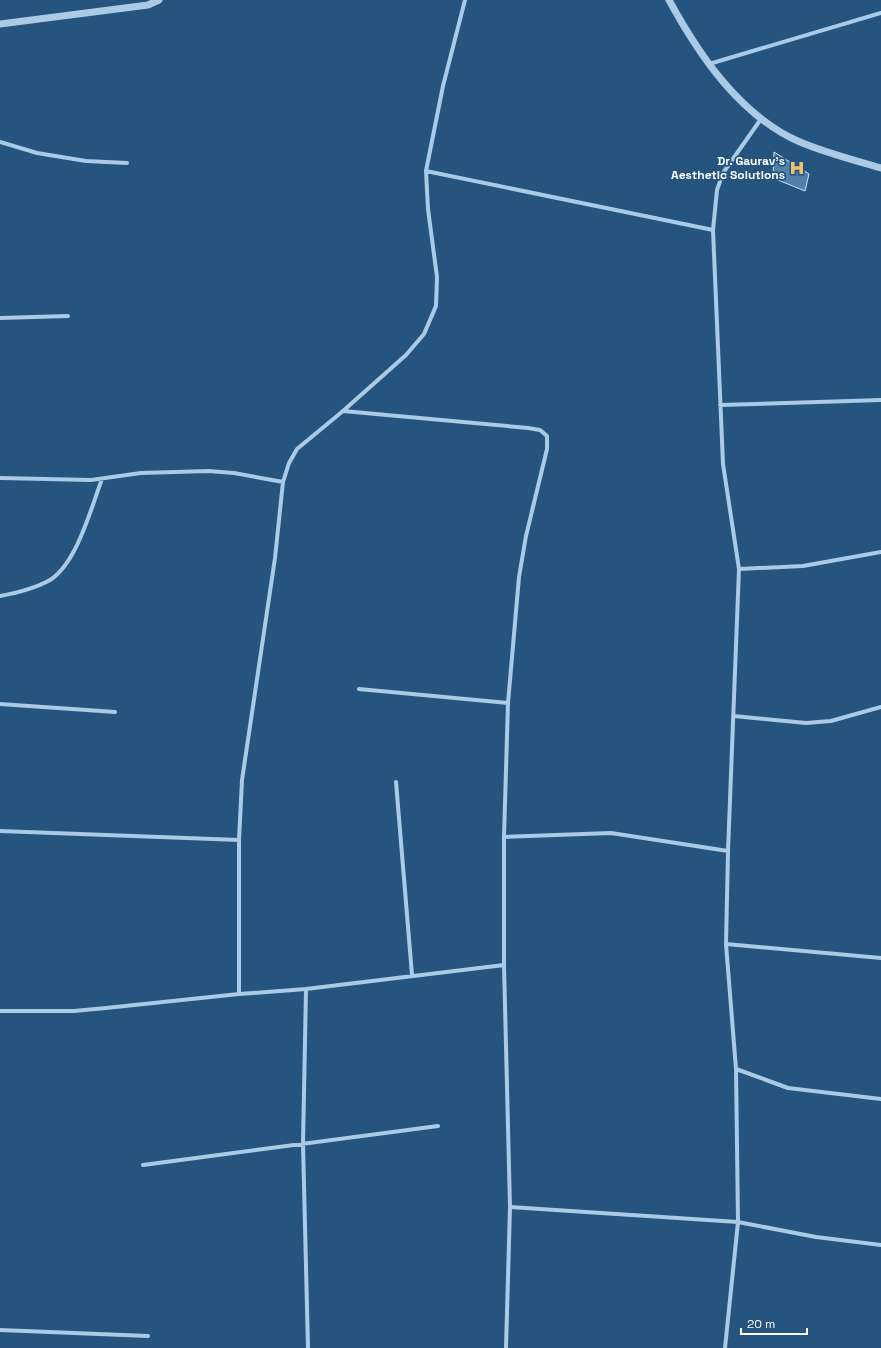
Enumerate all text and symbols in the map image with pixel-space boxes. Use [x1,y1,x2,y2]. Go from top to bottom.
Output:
place label: Dr. Gaurav's Aesthetic Solutions [671,153,785,183]
hospital icon: Dr. Gaurav's Aesthetic Solutions [788,159,806,177]
scale bar [741,1310,807,1336]
text: 20 m [747,1316,775,1332]

